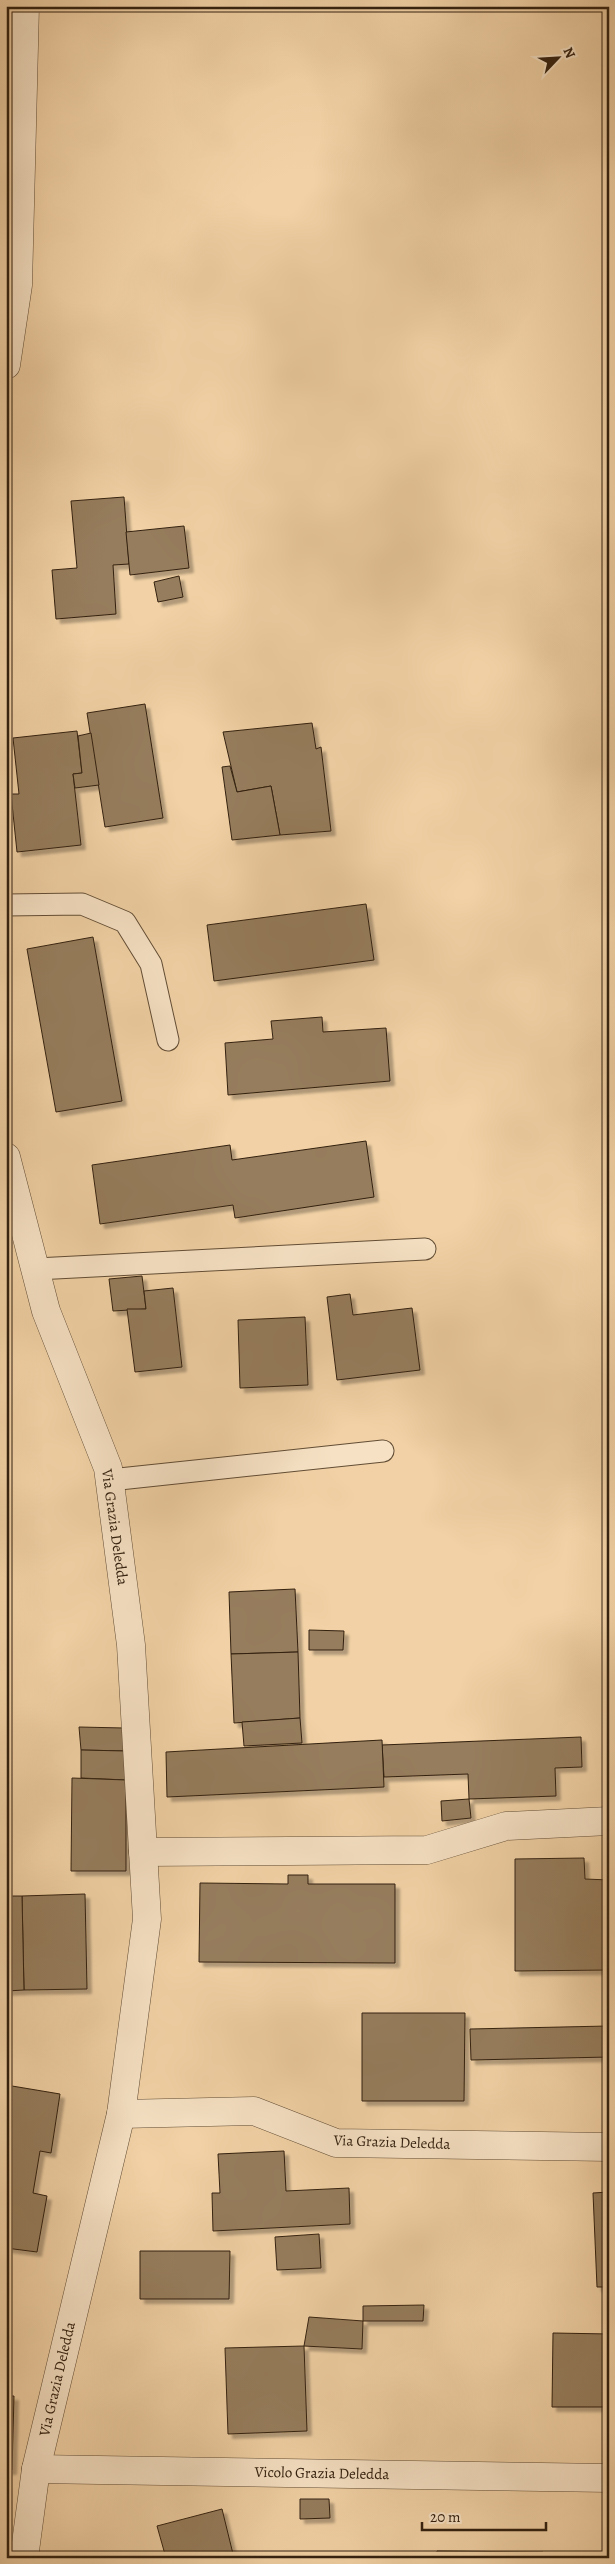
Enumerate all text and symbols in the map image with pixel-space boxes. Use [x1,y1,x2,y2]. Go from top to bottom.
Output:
north arrow [532,32,582,82]
text: N [559,44,580,61]
street label: Via Grazia Deledda [97,1467,133,1586]
street label: Via Grazia Deledda [332,2130,451,2154]
street label: Via Grazia Deledda [34,2320,80,2439]
street label: Vicolo Grazia Deledda [254,2462,389,2484]
scale bar [422,2499,546,2531]
text: 20 m [430,2507,461,2527]

